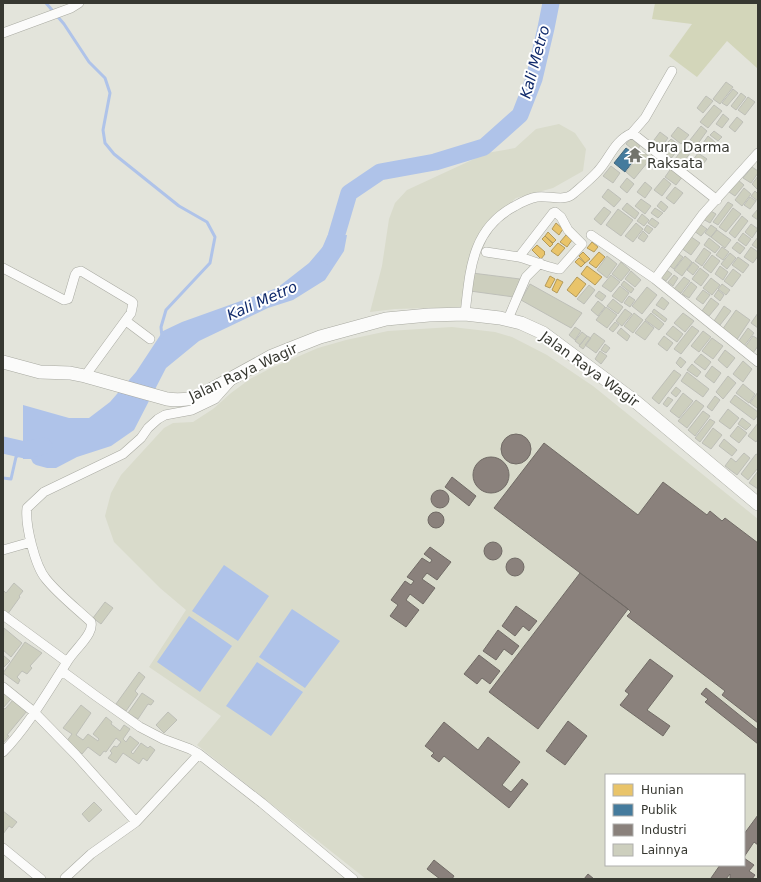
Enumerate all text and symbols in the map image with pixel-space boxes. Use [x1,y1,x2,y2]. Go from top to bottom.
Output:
water label: Kali Metro [517,23,553,101]
place label: Pura Darma Raksata [647,139,730,171]
temple icon: Pura Darma Raksata [626,146,644,164]
water label: Kali Metro [224,278,300,324]
street label: Jalan Raya Wagir [537,327,643,410]
street label: Jalan Raya Wagir [185,340,300,405]
legend [605,774,745,866]
text: Hunian [641,783,684,797]
text: Publik [641,803,677,817]
text: Industri [641,823,687,837]
text: Lainnya [641,843,688,857]

